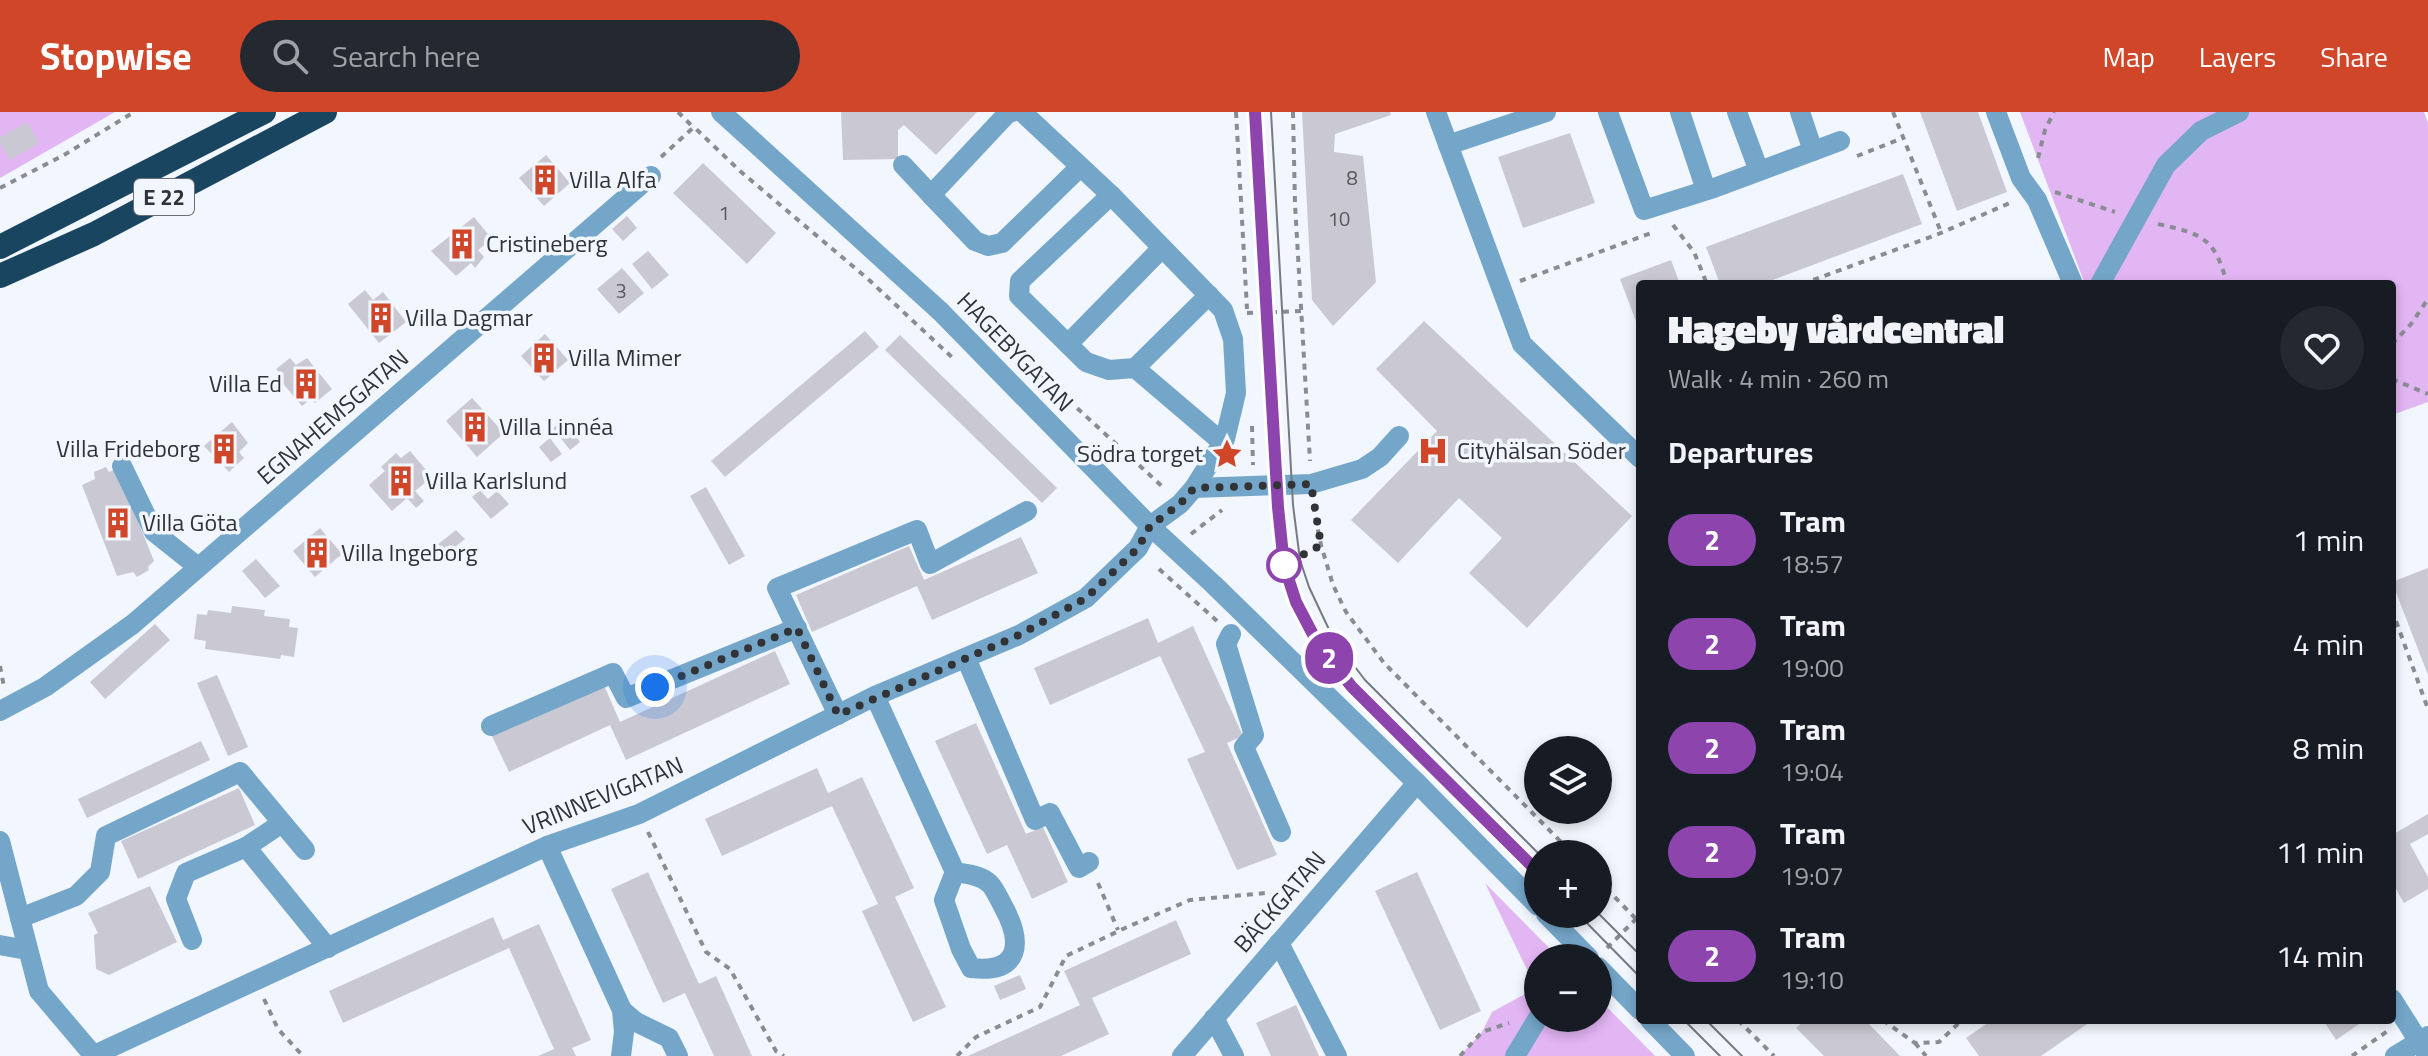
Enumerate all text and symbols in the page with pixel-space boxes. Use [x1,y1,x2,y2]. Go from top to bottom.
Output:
search box [240,20,800,92]
text: Stopwise [40,27,192,85]
text: Search here [332,33,480,79]
icon: search [268,34,312,78]
text: Map [2102,35,2155,78]
text: Layers [2199,35,2276,78]
text: Share [2320,35,2388,78]
place label: Villa Alfa [569,161,656,197]
house number: 8 [1346,162,1358,193]
building icon: Villa Alfa [528,163,562,197]
road number: E 22 [134,179,194,215]
house number: 1 [718,197,730,228]
house number: 10 [1328,203,1350,234]
place label: Cristineberg [486,225,608,261]
building icon: Cristineberg [445,227,479,261]
house number: 3 [615,275,627,306]
street label: HAGEBYGATAN [949,283,1082,419]
place label: Villa Dagmar [405,299,533,335]
text: Hageby vårdcentral [1668,300,2004,358]
building icon: Villa Dagmar [364,301,398,335]
button: heart [2280,306,2364,390]
place label: Villa Mimer [568,339,682,375]
street label: EGNAHEMSGATAN [248,340,416,492]
building icon: Villa Mimer [527,341,561,375]
text: Walk · 4 min · 260 m [1668,359,1889,398]
place label: Villa Ed [209,365,282,401]
building icon: Villa Ed [289,367,323,401]
place label: Villa Linnéa [499,408,613,444]
building icon: Villa Linnéa [458,410,492,444]
text: Departures [1668,429,1813,475]
place label: Villa Frideborg [56,430,200,466]
building icon: Villa Frideborg [207,432,241,466]
place label: Cityhälsan Söder [1457,432,1626,468]
hospital icon: Cityhälsan Söder [1416,434,1450,468]
place label: Södra torget [1077,435,1204,471]
place icon: Södra torget [1210,437,1244,471]
place label: Villa Karlslund [425,462,567,498]
building icon: Villa Karlslund [384,464,418,498]
text: Tram [1780,498,1846,544]
place label: Villa Göta [142,504,237,540]
building icon: Villa Göta [101,506,135,540]
text: 1 min [2293,517,2364,563]
text: 2 [1704,518,1720,561]
place label: Villa Ingeborg [341,534,478,570]
building icon: Villa Ingeborg [300,536,334,570]
text: 18:57 [1780,544,1844,583]
unlabelled marker [1267,548,1301,582]
text: Tram [1780,602,1846,648]
text: 4 min [2293,621,2364,667]
text: 2 [1704,622,1720,665]
line badge: 2 [1303,632,1355,684]
text: 2 [1321,636,1337,679]
text: 19:00 [1780,648,1844,687]
your location [635,667,675,707]
text: Tram [1780,706,1846,752]
text: 8 min [2293,725,2364,771]
text: 2 [1704,726,1720,769]
map controls [1524,736,1612,1032]
button: layers [1524,736,1612,824]
street label: VRINNEVIGATAN [517,746,688,844]
text: 19:04 [1780,752,1844,791]
text: Tram [1780,810,1846,856]
text: 11 min [2276,829,2364,875]
text: 2 [1704,830,1720,873]
button: + [1524,840,1612,928]
street label: BÄCKGATAN [1225,842,1334,960]
text: 19:07 [1780,856,1844,895]
text: Tram [1780,914,1846,960]
text: 14 min [2276,933,2364,979]
text: 2 [1704,934,1720,977]
button: − [1524,944,1612,1032]
text: 19:10 [1780,960,1844,999]

